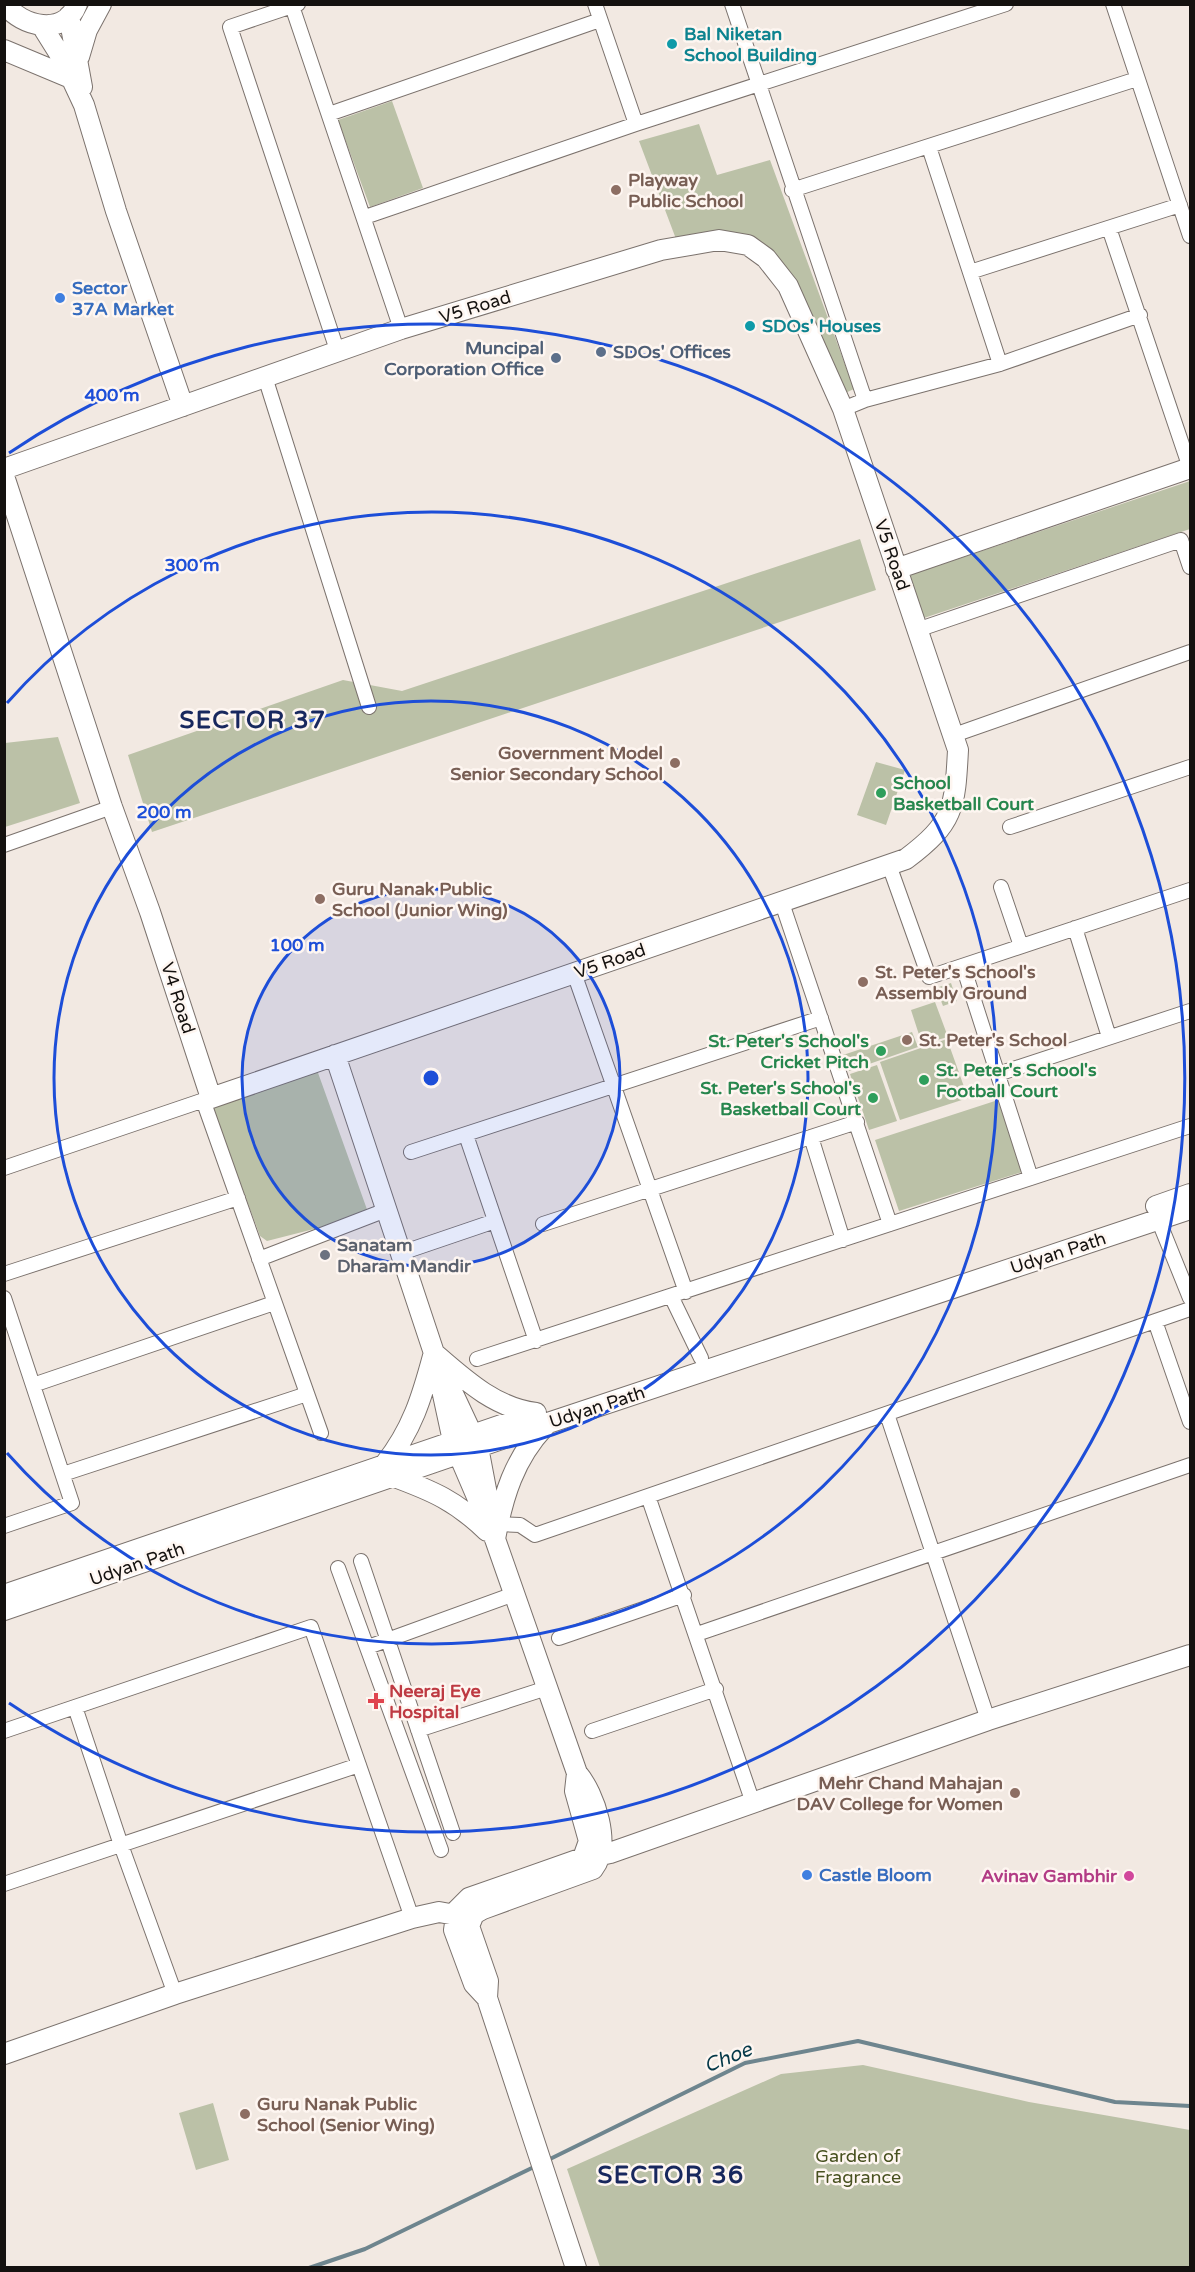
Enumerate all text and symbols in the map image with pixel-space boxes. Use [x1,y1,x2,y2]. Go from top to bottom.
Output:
place label: Bal Niketan School Building [684,23,817,66]
marker: Bal Niketan School Building [665,37,679,51]
place label: Playway Public School [628,169,744,212]
marker: Playway Public School [609,183,623,197]
place label: Sector 37A Market [72,277,174,320]
street label: V5 Road [437,286,513,328]
marker: Sector 37A Market [53,291,67,305]
place label: SDOs' Houses [762,315,882,337]
marker: SDOs' Houses [743,319,757,333]
place label: Muncipal Corporation Office [384,337,544,380]
place label: SDOs' Offices [613,341,731,363]
marker: SDOs' Offices [594,345,608,359]
marker: Muncipal Corporation Office [549,351,563,365]
text: 400 m [84,384,140,406]
street label: V5 Road [870,517,914,593]
text: 300 m [164,554,220,576]
district label: SECTOR 37 [179,706,327,735]
place label: Government Model Senior Secondary School [450,742,663,785]
marker: Government Model Senior Secondary School [668,756,682,770]
place label: School Basketball Court [893,772,1034,815]
marker: School Basketball Court [874,786,888,800]
text: 200 m [136,801,192,823]
place label: Guru Nanak Public School (Junior Wing) [332,878,508,921]
marker: Guru Nanak Public School (Junior Wing) [313,892,327,906]
text: 100 m [269,934,325,956]
street label: V5 Road [572,939,648,983]
street label: V4 Road [156,960,200,1036]
place label: St. Peter's School's Assembly Ground [875,961,1036,1004]
marker: St. Peter's School's Assembly Ground [856,975,870,989]
place label: St. Peter's School [919,1029,1067,1051]
place label: St. Peter's School's Cricket Pitch [708,1030,869,1073]
marker: St. Peter's School [900,1033,914,1047]
marker: St. Peter's School's Cricket Pitch [874,1044,888,1058]
place label: St. Peter's School's Football Court [936,1059,1097,1102]
centre of rings [421,1068,441,1088]
marker: St. Peter's School's Football Court [917,1073,931,1087]
place label: St. Peter's School's Basketball Court [700,1077,861,1120]
marker: St. Peter's School's Basketball Court [866,1091,880,1105]
street label: Udyan Path [1007,1227,1109,1279]
place label: Sanatam Dharam Mandir [337,1234,472,1277]
marker: Sanatam Dharam Mandir [318,1248,332,1262]
street label: Udyan Path [546,1381,648,1433]
street label: Udyan Path [86,1537,188,1591]
place label: Neeraj Eye Hospital [389,1680,481,1723]
marker: Neeraj Eye Hospital [367,1692,385,1710]
place label: Mehr Chand Mahajan DAV College for Women [797,1772,1003,1815]
marker: Mehr Chand Mahajan DAV College for Women [1008,1786,1022,1800]
place label: Castle Bloom [819,1864,932,1886]
place label: Avinav Gambhir [981,1865,1118,1887]
marker: Castle Bloom [800,1868,814,1882]
marker: Avinav Gambhir [1122,1869,1136,1883]
water label: Choe [701,2037,757,2078]
place label: Guru Nanak Public School (Senior Wing) [257,2093,435,2136]
marker: Guru Nanak Public School (Senior Wing) [238,2107,252,2121]
park label: Garden of Fragrance [815,2145,901,2188]
district label: SECTOR 36 [597,2161,745,2190]

